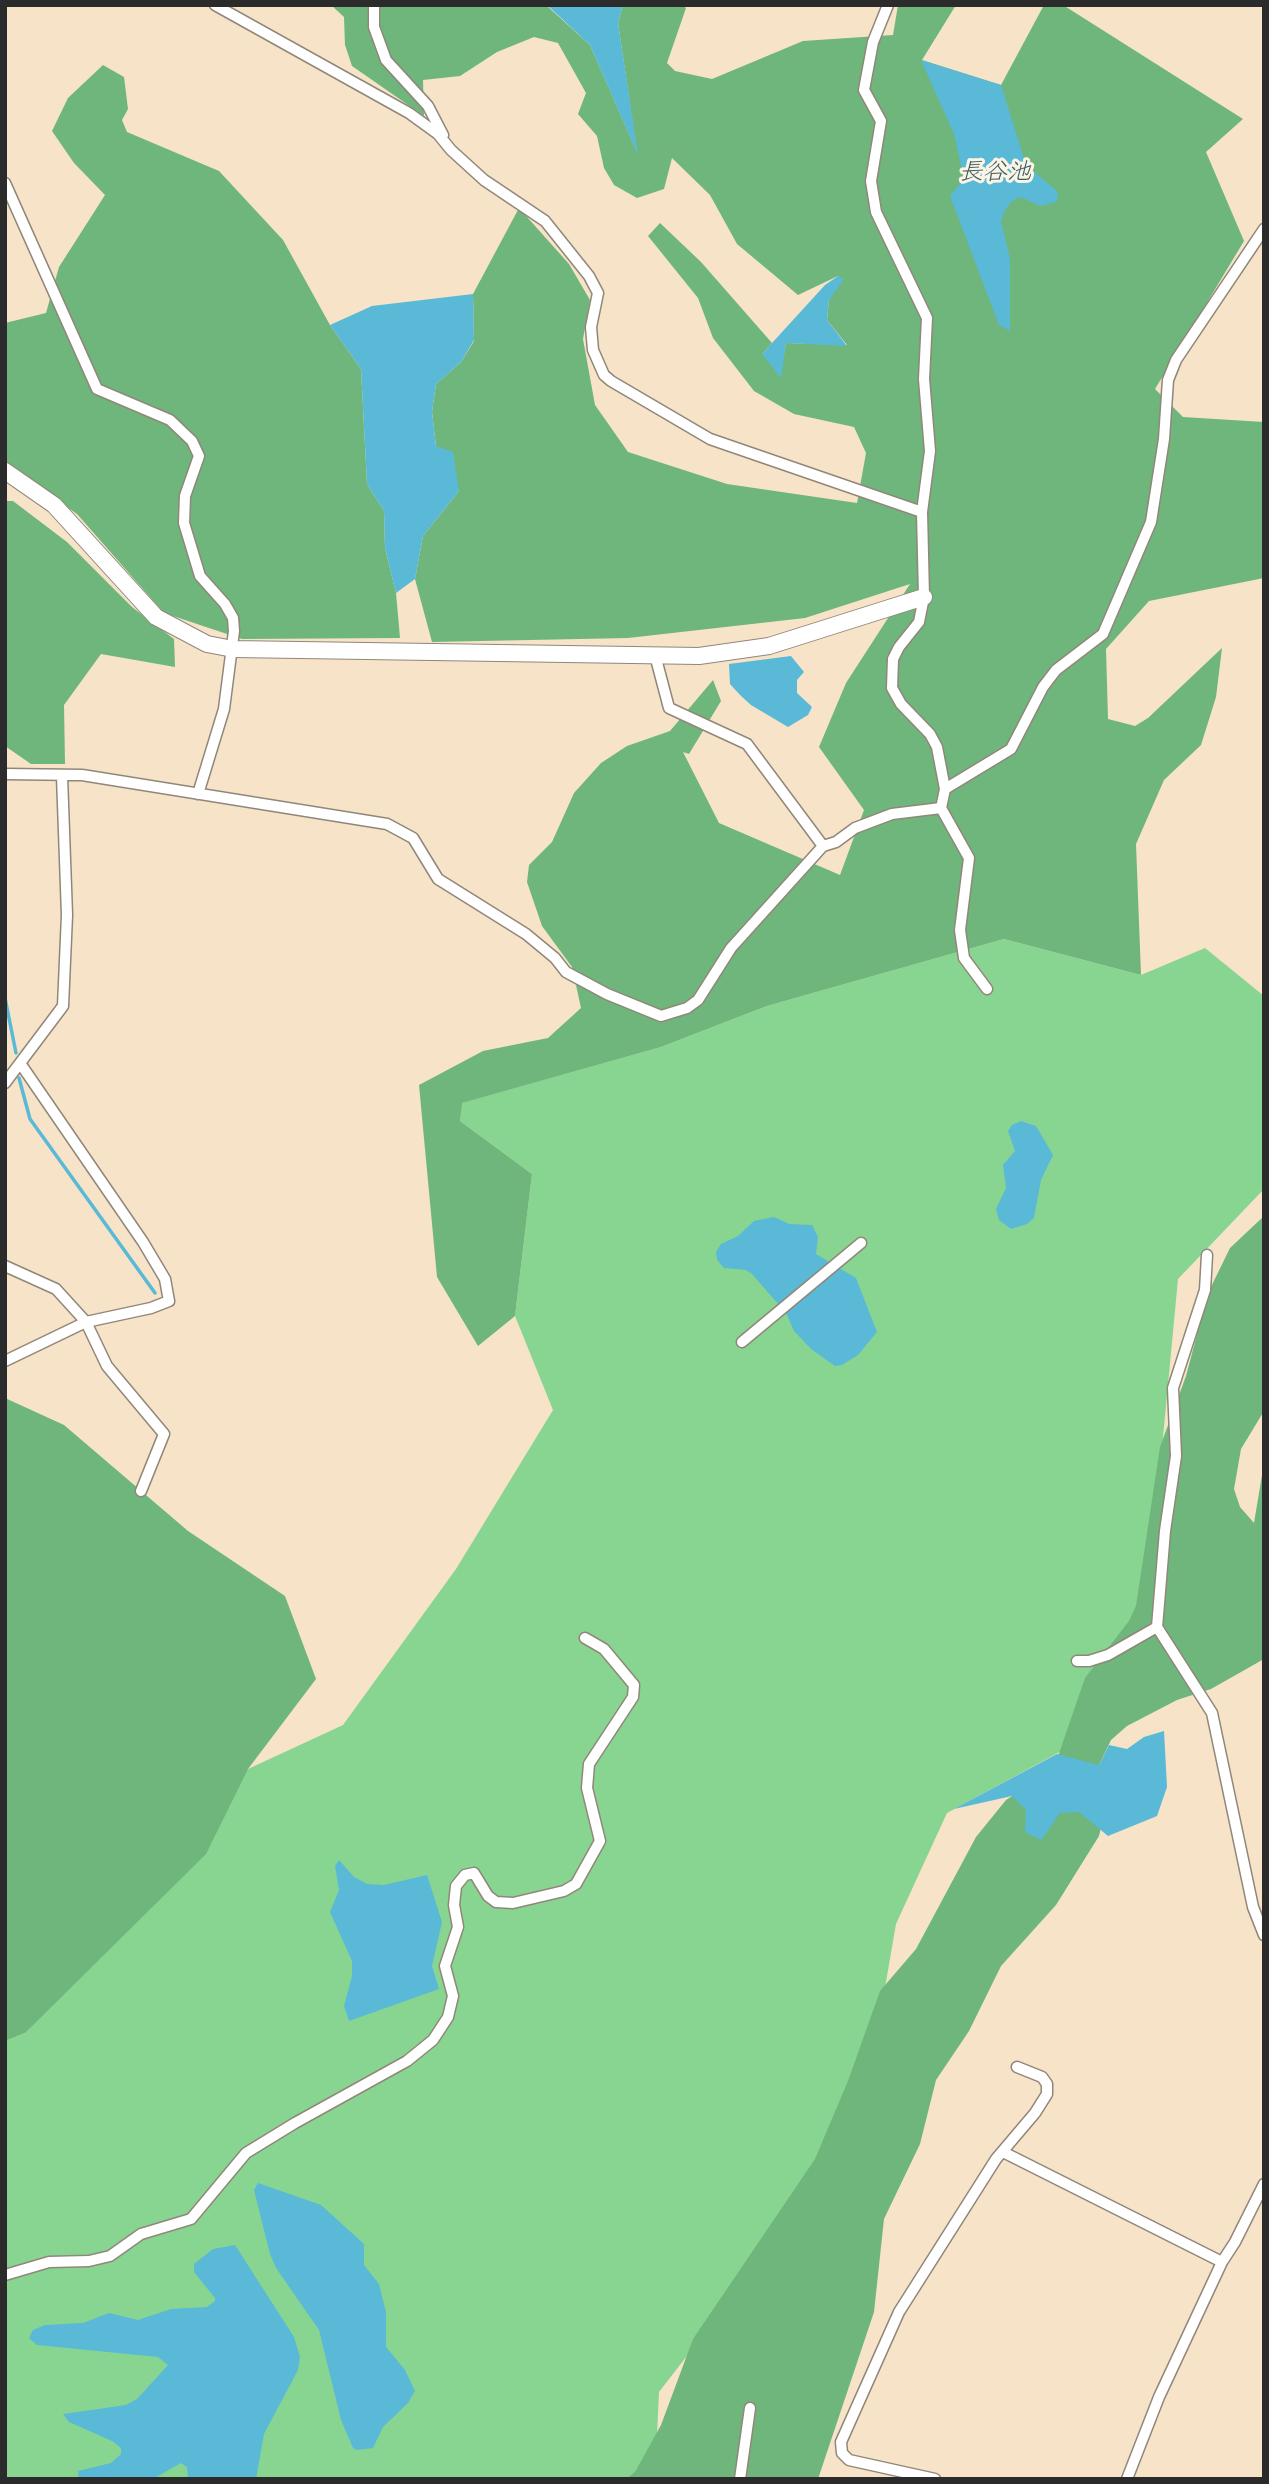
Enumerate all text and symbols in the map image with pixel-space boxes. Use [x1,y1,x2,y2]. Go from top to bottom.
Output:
water label: 長谷池 [959,159,1031,187]

